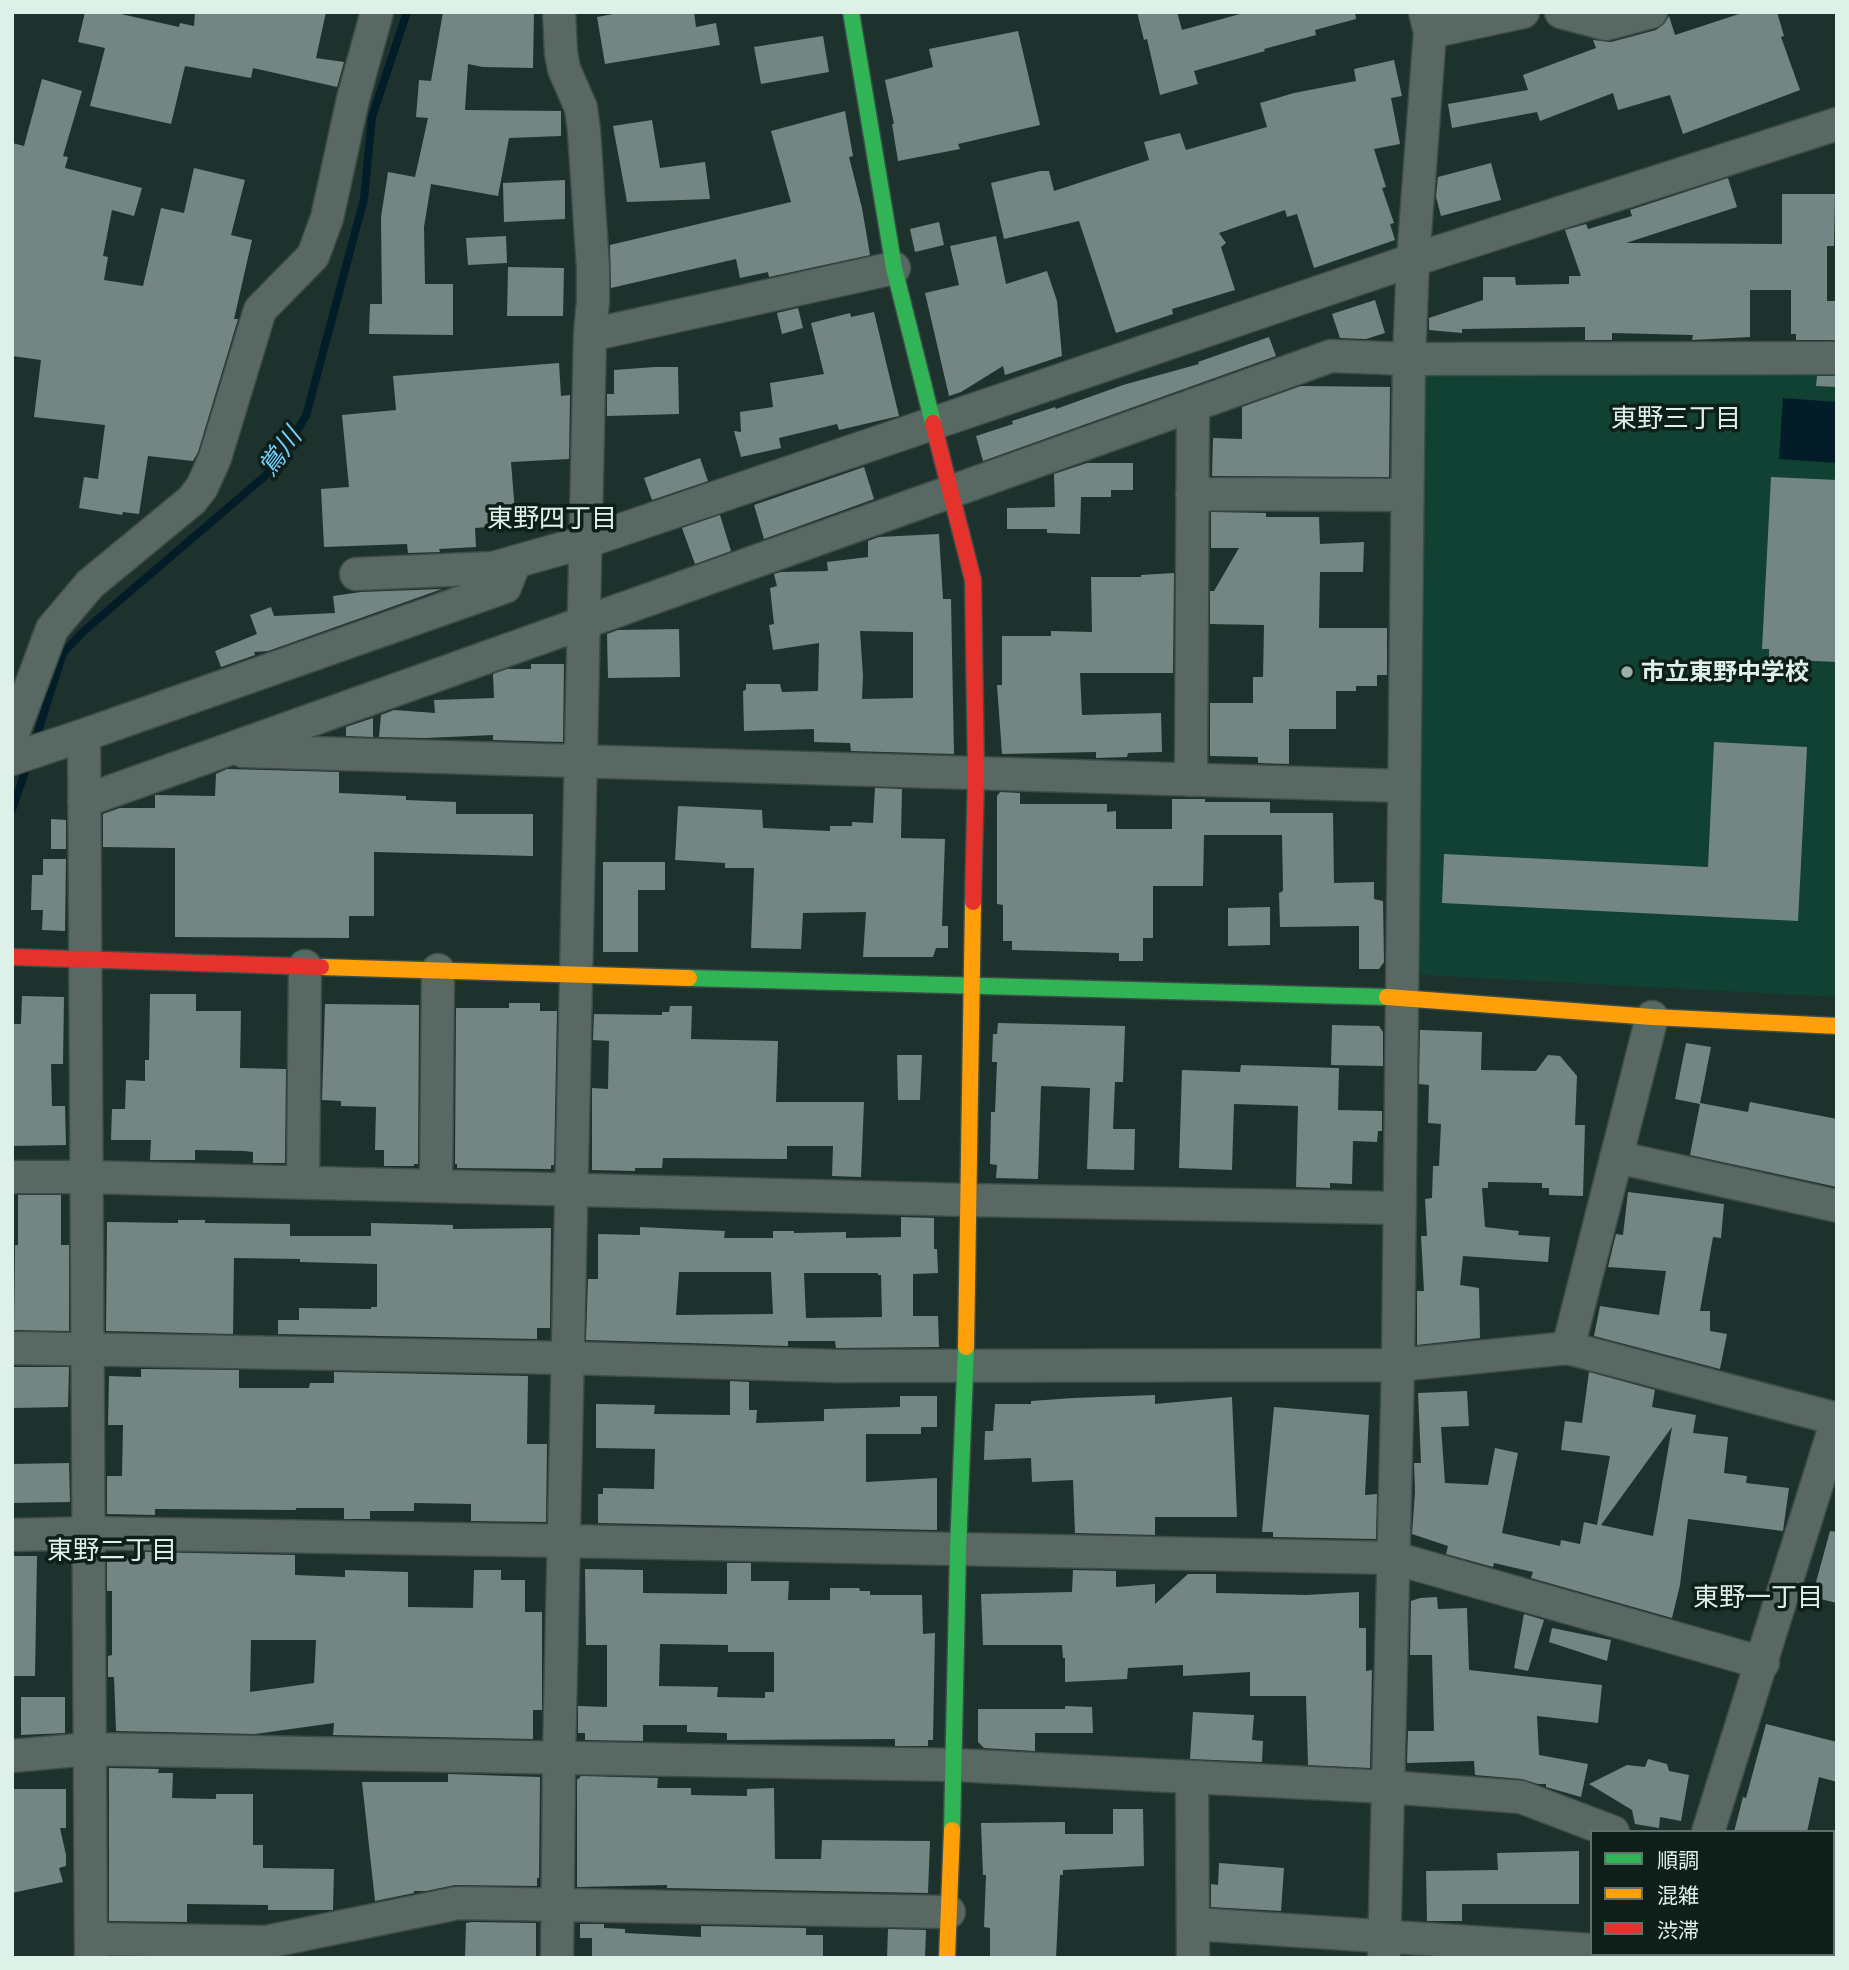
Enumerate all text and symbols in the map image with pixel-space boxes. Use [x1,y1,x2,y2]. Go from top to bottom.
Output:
district label: 東野三丁目 [1611,402,1741,434]
water label: 鴬川 [252,422,308,482]
district label: 東野四丁目 [487,502,617,534]
place label: 市立東野中学校 [1641,658,1809,686]
marker: 市立東野中学校 [1619,664,1635,680]
district label: 東野二丁目 [47,1534,177,1566]
district label: 東野一丁目 [1693,1581,1823,1613]
legend [1590,1830,1835,1956]
text: 順調 [1657,1847,1699,1872]
text: 混雑 [1657,1882,1699,1907]
text: 渋滞 [1657,1917,1699,1942]

